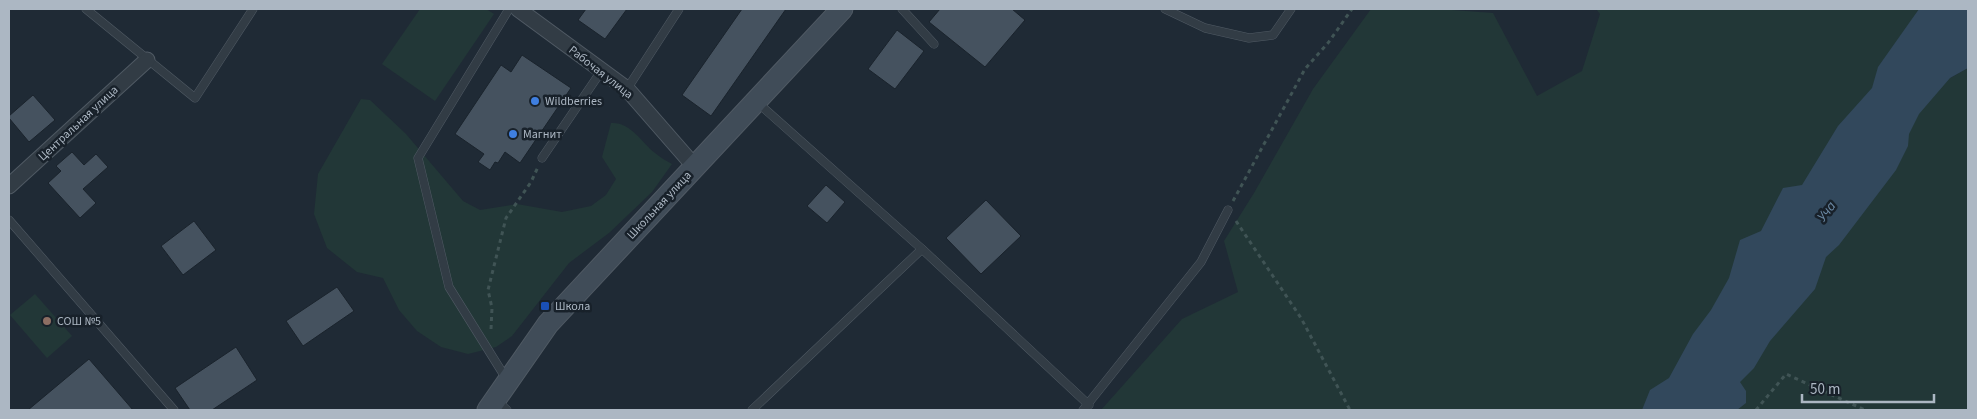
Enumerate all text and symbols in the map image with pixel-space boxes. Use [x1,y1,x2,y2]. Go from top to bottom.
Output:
street label: Рабочая улица [565,42,636,103]
street label: Центральная улица [35,82,122,165]
place label: Wildberries [545,93,602,110]
marker: Wildberries [529,95,541,107]
place label: Магнит [523,126,562,143]
marker: Магнит [507,128,519,140]
street label: Школьная улица [623,167,696,243]
water label: Уча [1813,197,1841,226]
place label: Школа [555,298,590,315]
marker: Школа [539,300,551,312]
place label: СОШ №5 [57,313,101,330]
marker: СОШ №5 [41,315,53,327]
scale bar [1802,372,1934,404]
text: 50 m [1810,379,1840,400]

